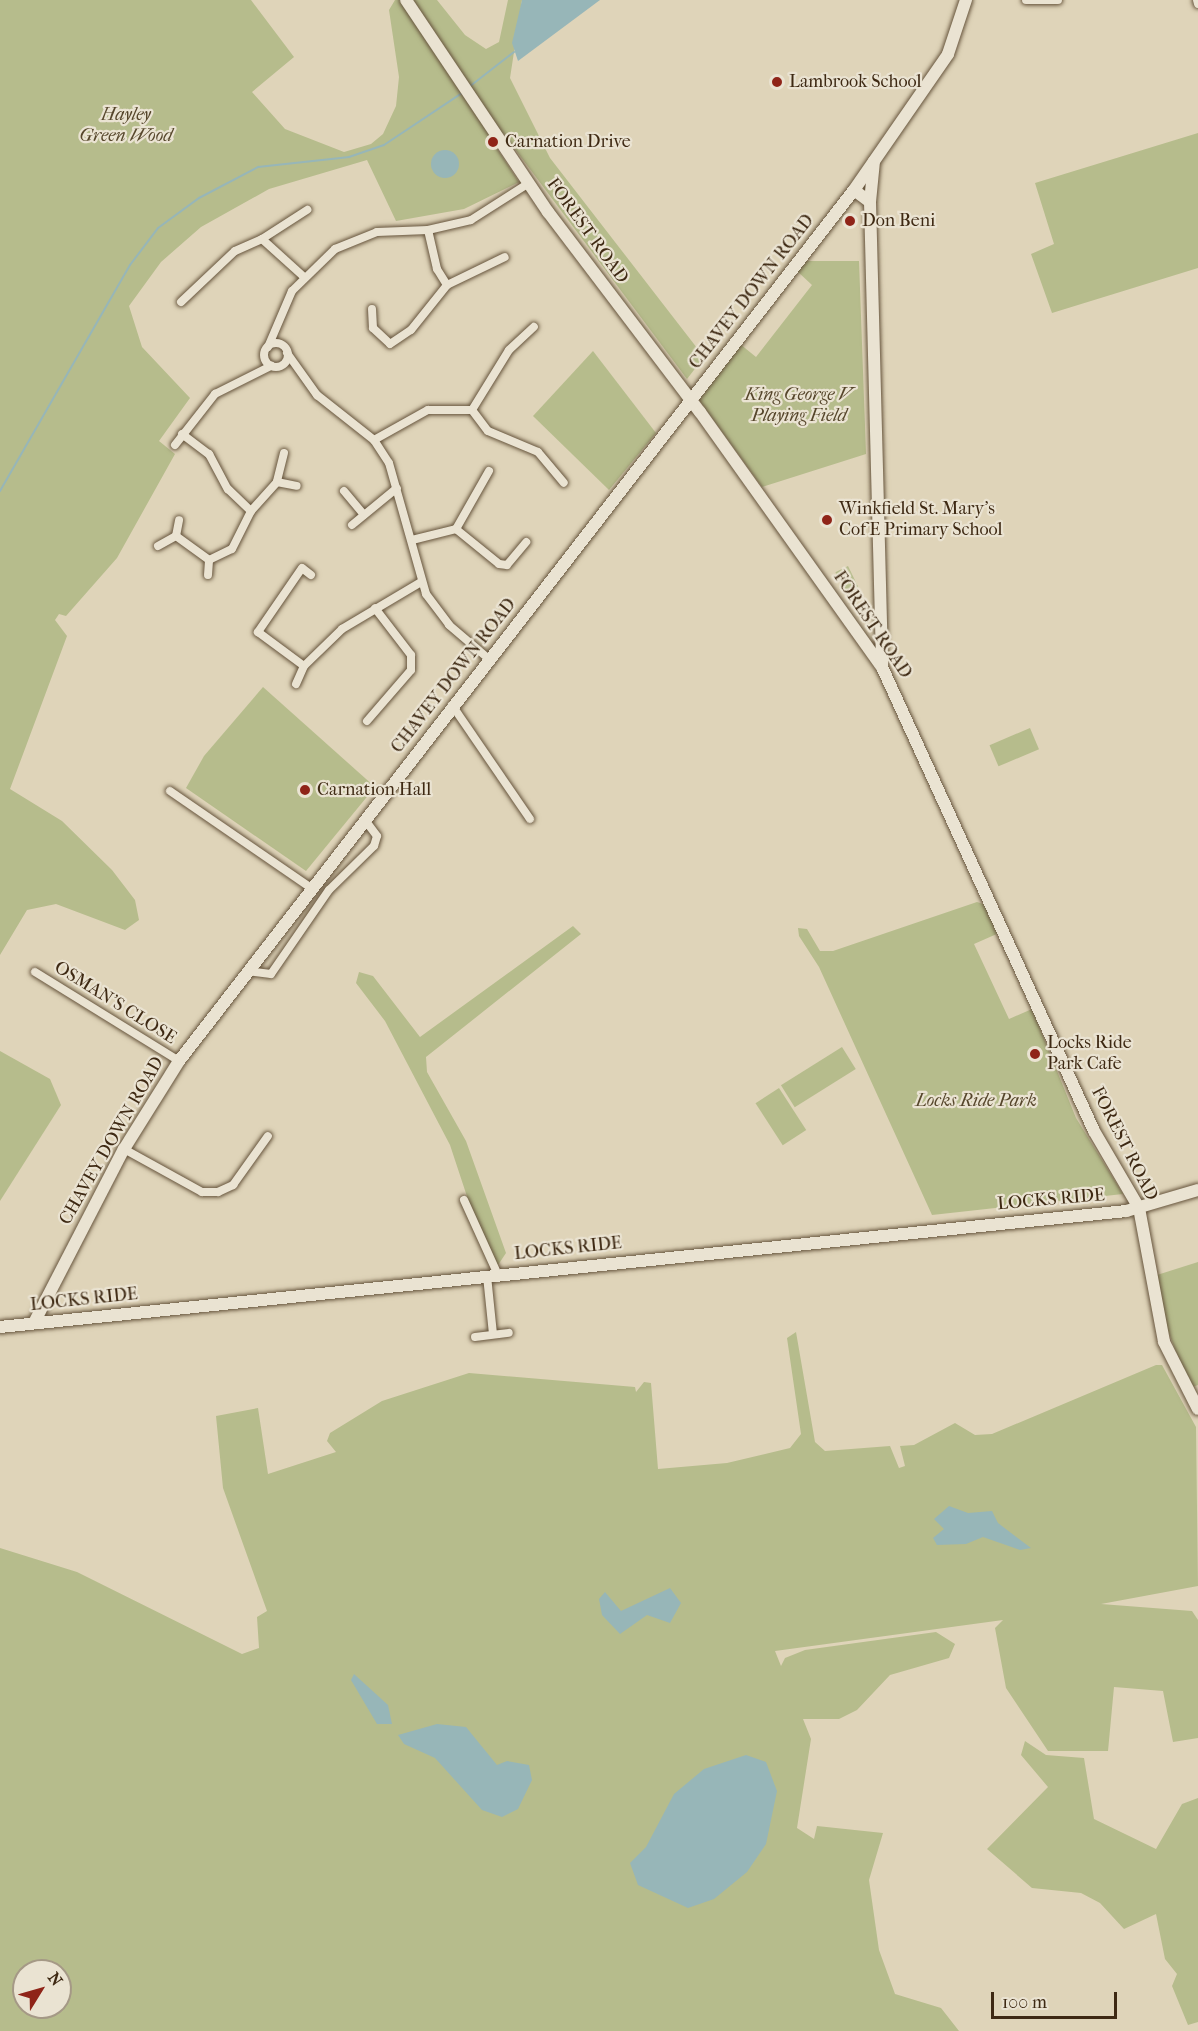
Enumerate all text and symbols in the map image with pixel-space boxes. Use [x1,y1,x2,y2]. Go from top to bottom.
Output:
place label: Lambrook School [789,71,922,93]
marker: Lambrook School [770,75,784,89]
park label: Hayley Green Wood [80,105,172,148]
place label: Carnation Drive [505,131,631,153]
marker: Carnation Drive [486,135,500,149]
street label: FOREST ROAD [542,174,632,288]
street label: CHAVEY DOWN ROAD [685,210,819,374]
place label: Don Beni [862,210,935,232]
marker: Don Beni [843,214,857,228]
park label: King George V Playing Field [745,385,853,428]
place label: Winkfield St. Mary's CofE Primary School [839,499,1003,542]
marker: Winkfield St. Mary's CofE Primary School [820,513,834,527]
street label: FOREST ROAD [828,567,916,683]
street label: CHAVEY DOWN ROAD [387,594,521,758]
place label: Carnation Hall [317,779,431,801]
marker: Carnation Hall [298,783,312,797]
street label: OSMAN'S CLOSE [50,957,180,1049]
place label: Locks Ride Park Cafe [1047,1033,1132,1076]
marker: Locks Ride Park Cafe [1028,1047,1042,1061]
street label: CHAVEY DOWN ROAD [55,1053,169,1229]
street label: FOREST ROAD [1086,1083,1162,1205]
park label: Locks Ride Park [915,1090,1037,1112]
street label: LOCKS RIDE [996,1185,1106,1215]
street label: LOCKS RIDE [513,1233,623,1265]
street label: LOCKS RIDE [29,1284,139,1316]
north arrow [12,1959,72,2019]
text: N [44,1968,66,1990]
scale bar [994,1980,1120,2018]
text: 100 m [1002,1992,1047,2013]

